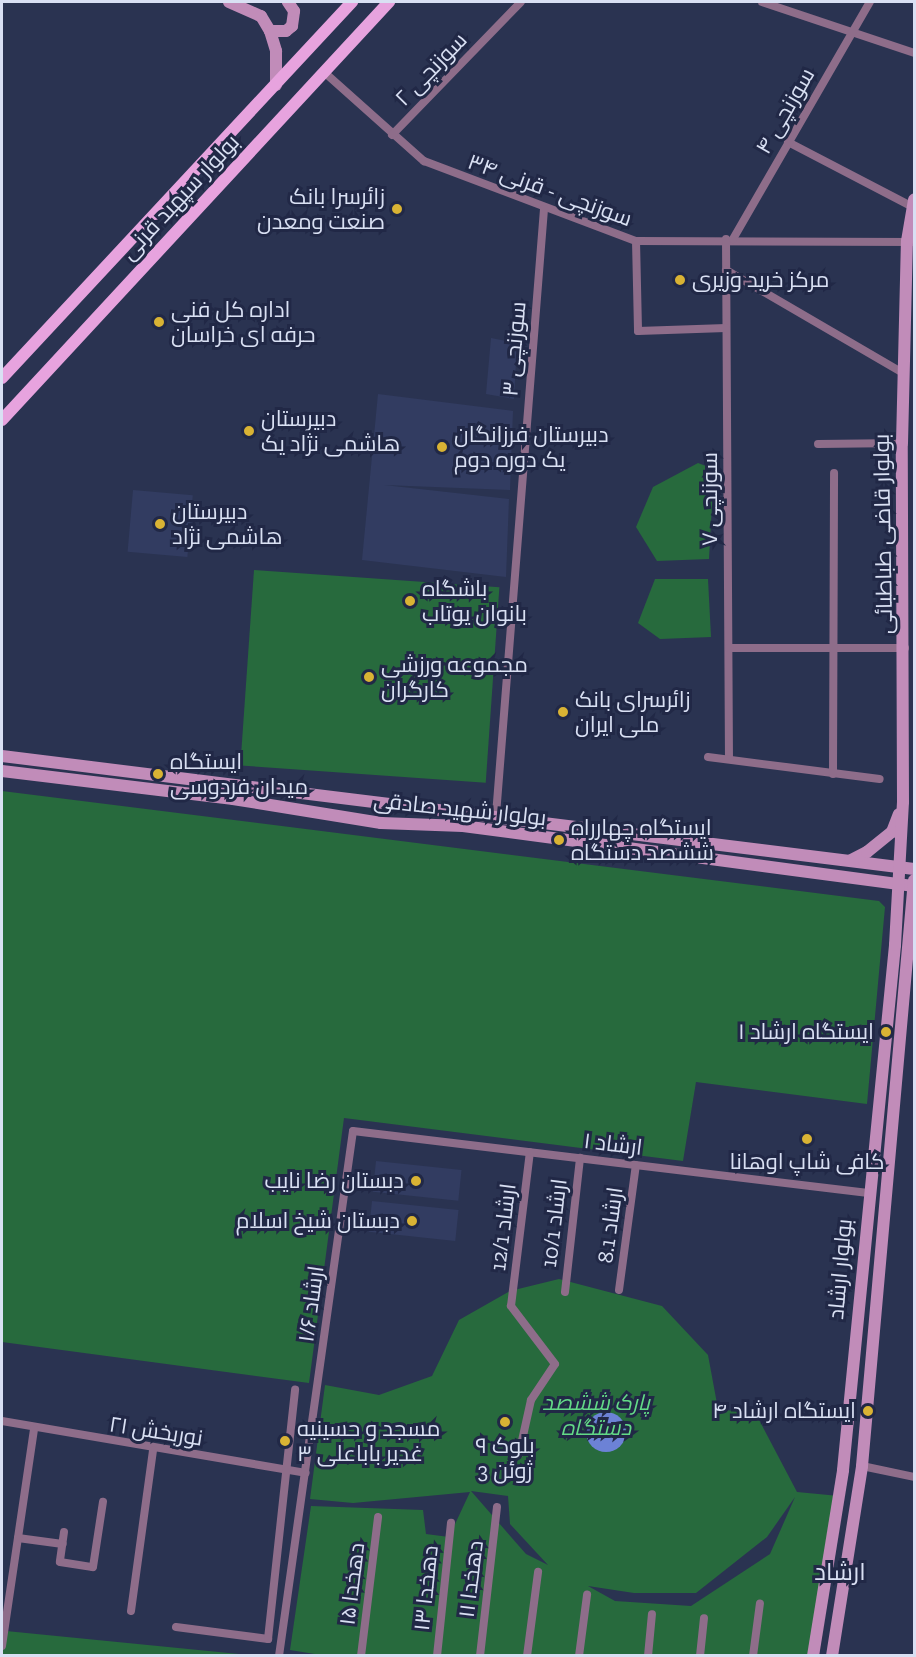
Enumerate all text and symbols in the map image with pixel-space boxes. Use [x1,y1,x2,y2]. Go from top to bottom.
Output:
street label: سوزنچی ۲ [390,27,472,111]
street label: سوزنچی ۴ [750,63,820,159]
street label: بولوار سپهبد قرنی [115,129,245,265]
street label: سوزنچی - قرنی ۳۴ [464,148,636,232]
place label: زائرسرا بانک صنعت ومعدن [257,183,385,234]
marker: زائرسرا بانک صنعت ومعدن [390,202,404,216]
place label: مرکز خرید وزیری [692,267,829,293]
marker: مرکز خرید وزیری [673,273,687,287]
place label: اداره کل فنی حرفه ای خراسان [171,296,316,348]
street label: سوزنچی ۳ [497,300,531,398]
marker: اداره کل فنی حرفه ای خراسان [152,315,166,329]
place label: دبیرستان هاشمی نژاد یک [261,405,400,457]
place label: دبیرستان فرزانگان یک دوره دوم [454,421,609,472]
marker: دبیرستان هاشمی نژاد یک [242,424,256,438]
street label: بولوار قاضی طباطبائی [868,434,898,634]
marker: دبیرستان فرزانگان یک دوره دوم [435,440,449,454]
street label: سوزنچی ۷ [697,452,723,546]
place label: دبیرستان هاشمی نژاد [172,498,283,550]
marker: دبیرستان هاشمی نژاد [153,517,167,531]
place label: باشگاه بانوان یوتاب [422,575,527,626]
marker: باشگاه بانوان یوتاب [403,594,417,608]
place label: مجموعه ورزشی کارگران [381,651,528,702]
marker: مجموعه ورزشی کارگران [362,670,376,684]
place label: زائرسرای بانک ملی ایران [575,686,690,738]
marker: زائرسرای بانک ملی ایران [556,705,570,719]
place label: ایستگاه میدان فردوسی [170,748,308,800]
marker: ایستگاه میدان فردوسی [151,767,165,781]
street label: بولوار شهید صادقی [372,787,548,831]
place label: ایستگاه چهارراه ششصد دستگاه [571,814,714,866]
marker: ایستگاه چهارراه ششصد دستگاه [552,833,566,847]
place label: ایستگاه ارشاد ۱ [738,1019,874,1045]
marker: ایستگاه ارشاد ۱ [879,1025,893,1039]
street label: ارشاد ۱ [582,1127,644,1161]
marker: کافی شاپ اوهانا [800,1132,814,1146]
place label: کافی شاپ اوهانا [730,1149,884,1175]
place label: دبستان رضا نایب [264,1168,404,1194]
marker: دبستان رضا نایب [409,1174,423,1188]
street label: ارشاد 10/1 [535,1177,573,1269]
street label: ارشاد 12/1 [485,1182,521,1272]
street label: ارشاد 8.1 [592,1185,628,1265]
place label: دبستان شیخ اسلام [236,1208,400,1234]
marker: دبستان شیخ اسلام [405,1214,419,1228]
street label: بولوار ارشاد [822,1218,858,1320]
street label: ارشاد ۱/۶ [293,1264,329,1344]
park label: پارک‌ ششصد دستگاه [542,1389,650,1440]
place label: ایستگاه ارشاد ۴ [712,1398,856,1424]
marker: ایستگاه ارشاد ۴ [861,1404,875,1418]
street label: نوربخش ۲۱ [107,1411,205,1451]
place label: مسجد و حسینیه غدیر باباعلی ۳ [297,1415,440,1466]
marker: بلوک ۹ ژوئن 3 [498,1415,512,1429]
place label: بلوک ۹ ژوئن 3 [475,1432,535,1484]
marker: مسجد و حسینیه غدیر باباعلی ۳ [278,1434,292,1448]
street label: دهخدا ۱۱ [453,1539,489,1619]
street label: دهخدا ۱۵ [334,1541,370,1627]
street label: دهخدا ۱۳ [408,1544,444,1632]
district label: ارشاد [814,1558,866,1586]

